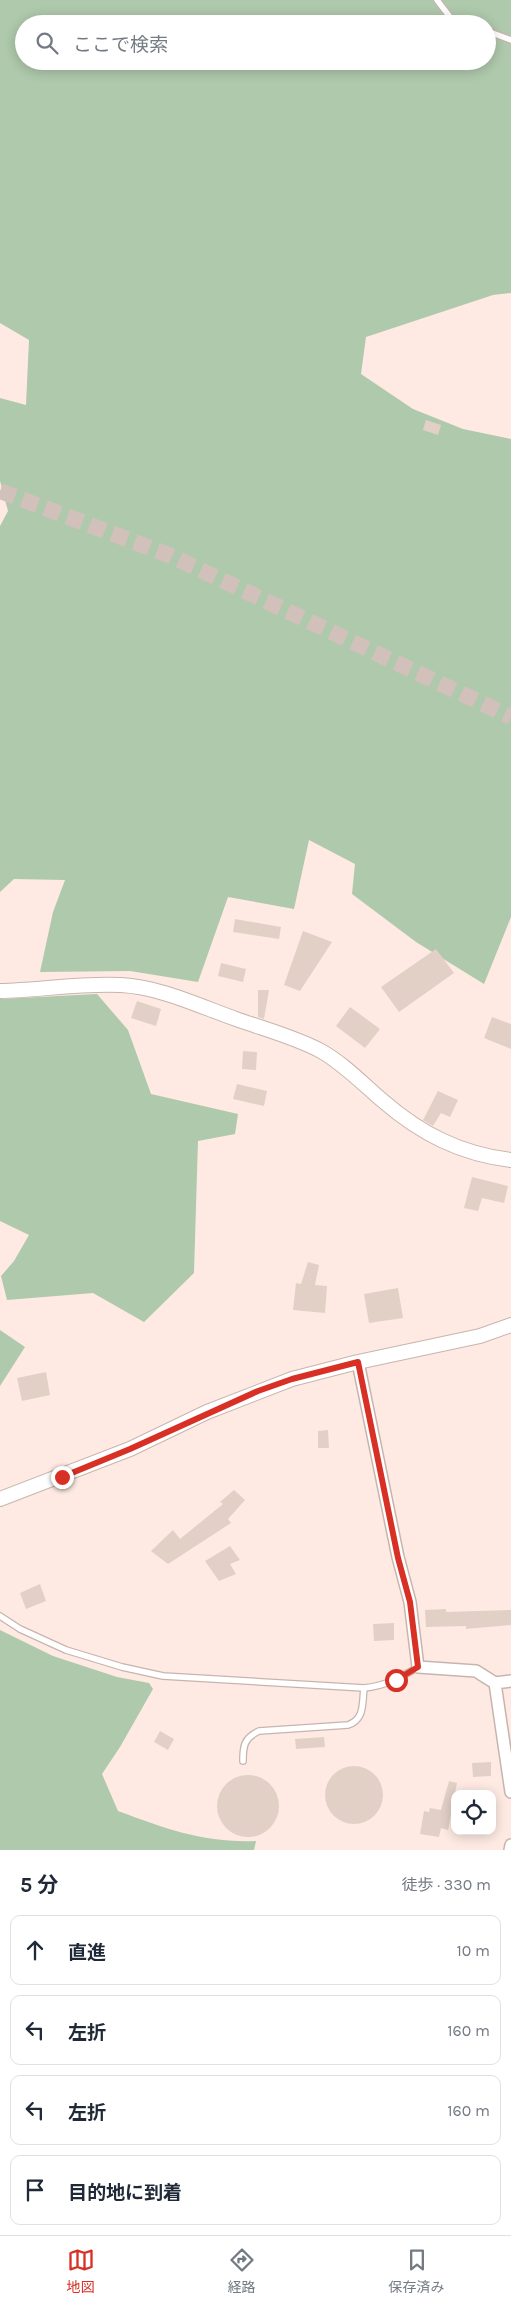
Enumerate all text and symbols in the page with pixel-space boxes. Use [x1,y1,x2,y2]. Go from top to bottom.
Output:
search box [15,15,496,70]
icon: search [33,29,61,57]
text: ここで検索 [73,34,168,56]
route end [51,1466,74,1489]
route start [385,1669,408,1692]
map controls [451,1790,496,1835]
button: locate [451,1790,496,1835]
text: 5 分 [20,1873,59,1897]
text: 徒歩 · 330 m [401,1875,491,1894]
icon: ahead [21,1936,49,1964]
text: 10 m [456,1941,490,1960]
text: 直進 [68,1942,106,1964]
icon: left [21,2016,49,2044]
text: 160 m [447,2021,490,2040]
text: 左折 [68,2022,106,2044]
icon: left [21,2096,49,2124]
text: 160 m [447,2101,490,2120]
text: 左折 [68,2102,106,2124]
icon: arrive [21,2176,49,2204]
text: 目的地に到着 [68,2182,182,2204]
tab: 地図 [67,2246,95,2296]
tab: 経路 [228,2246,256,2296]
tab: 保存済み [389,2246,445,2296]

